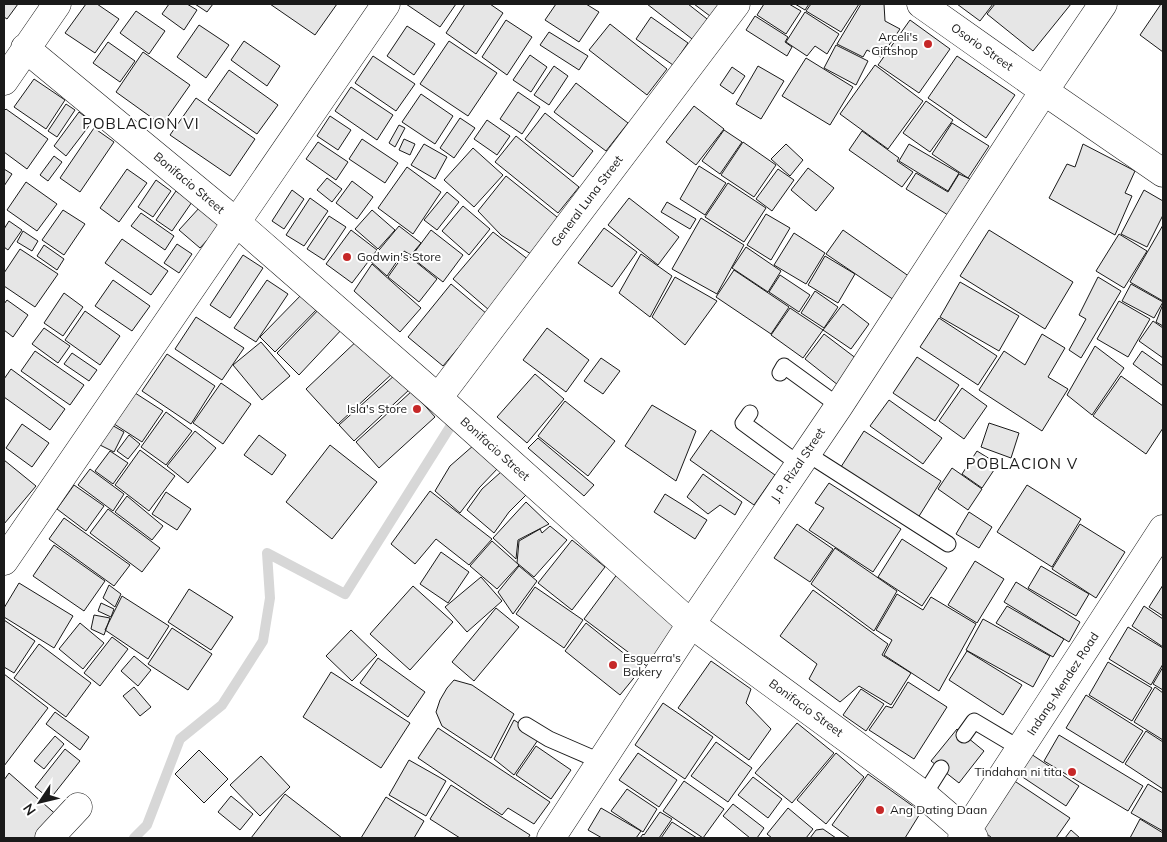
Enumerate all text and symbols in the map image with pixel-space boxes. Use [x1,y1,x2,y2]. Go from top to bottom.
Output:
street label: Osorio Street [948,20,1016,74]
place label: Arceli's Giftshop [871,29,918,58]
marker: Arceli's Giftshop [922,38,934,50]
district label: POBLACION VI [82,114,200,133]
street label: Bonifacio Street [151,149,228,217]
street label: General Luna Street [547,152,626,249]
place label: Godwin's Store [357,249,441,264]
marker: Godwin's Store [341,251,353,263]
place label: Isla's Store [347,401,407,416]
marker: Isla's Store [411,403,423,415]
street label: Bonifacio Street [458,414,533,484]
street label: J. P. Rizal Street [767,425,828,505]
district label: POBLACION V [966,454,1078,473]
street label: Indang-Mendez Road [1024,629,1102,738]
place label: Esguerra's Bakery [623,650,681,679]
marker: Esguerra's Bakery [607,659,619,671]
street label: Bonifacio Street [766,676,846,740]
place label: Tindahan ni tita [975,764,1062,779]
marker: Tindahan ni tita [1066,766,1078,778]
north arrow [15,777,65,827]
text: N [19,800,40,819]
place label: Ang Dating Daan [890,802,987,817]
marker: Ang Dating Daan [874,804,886,816]

